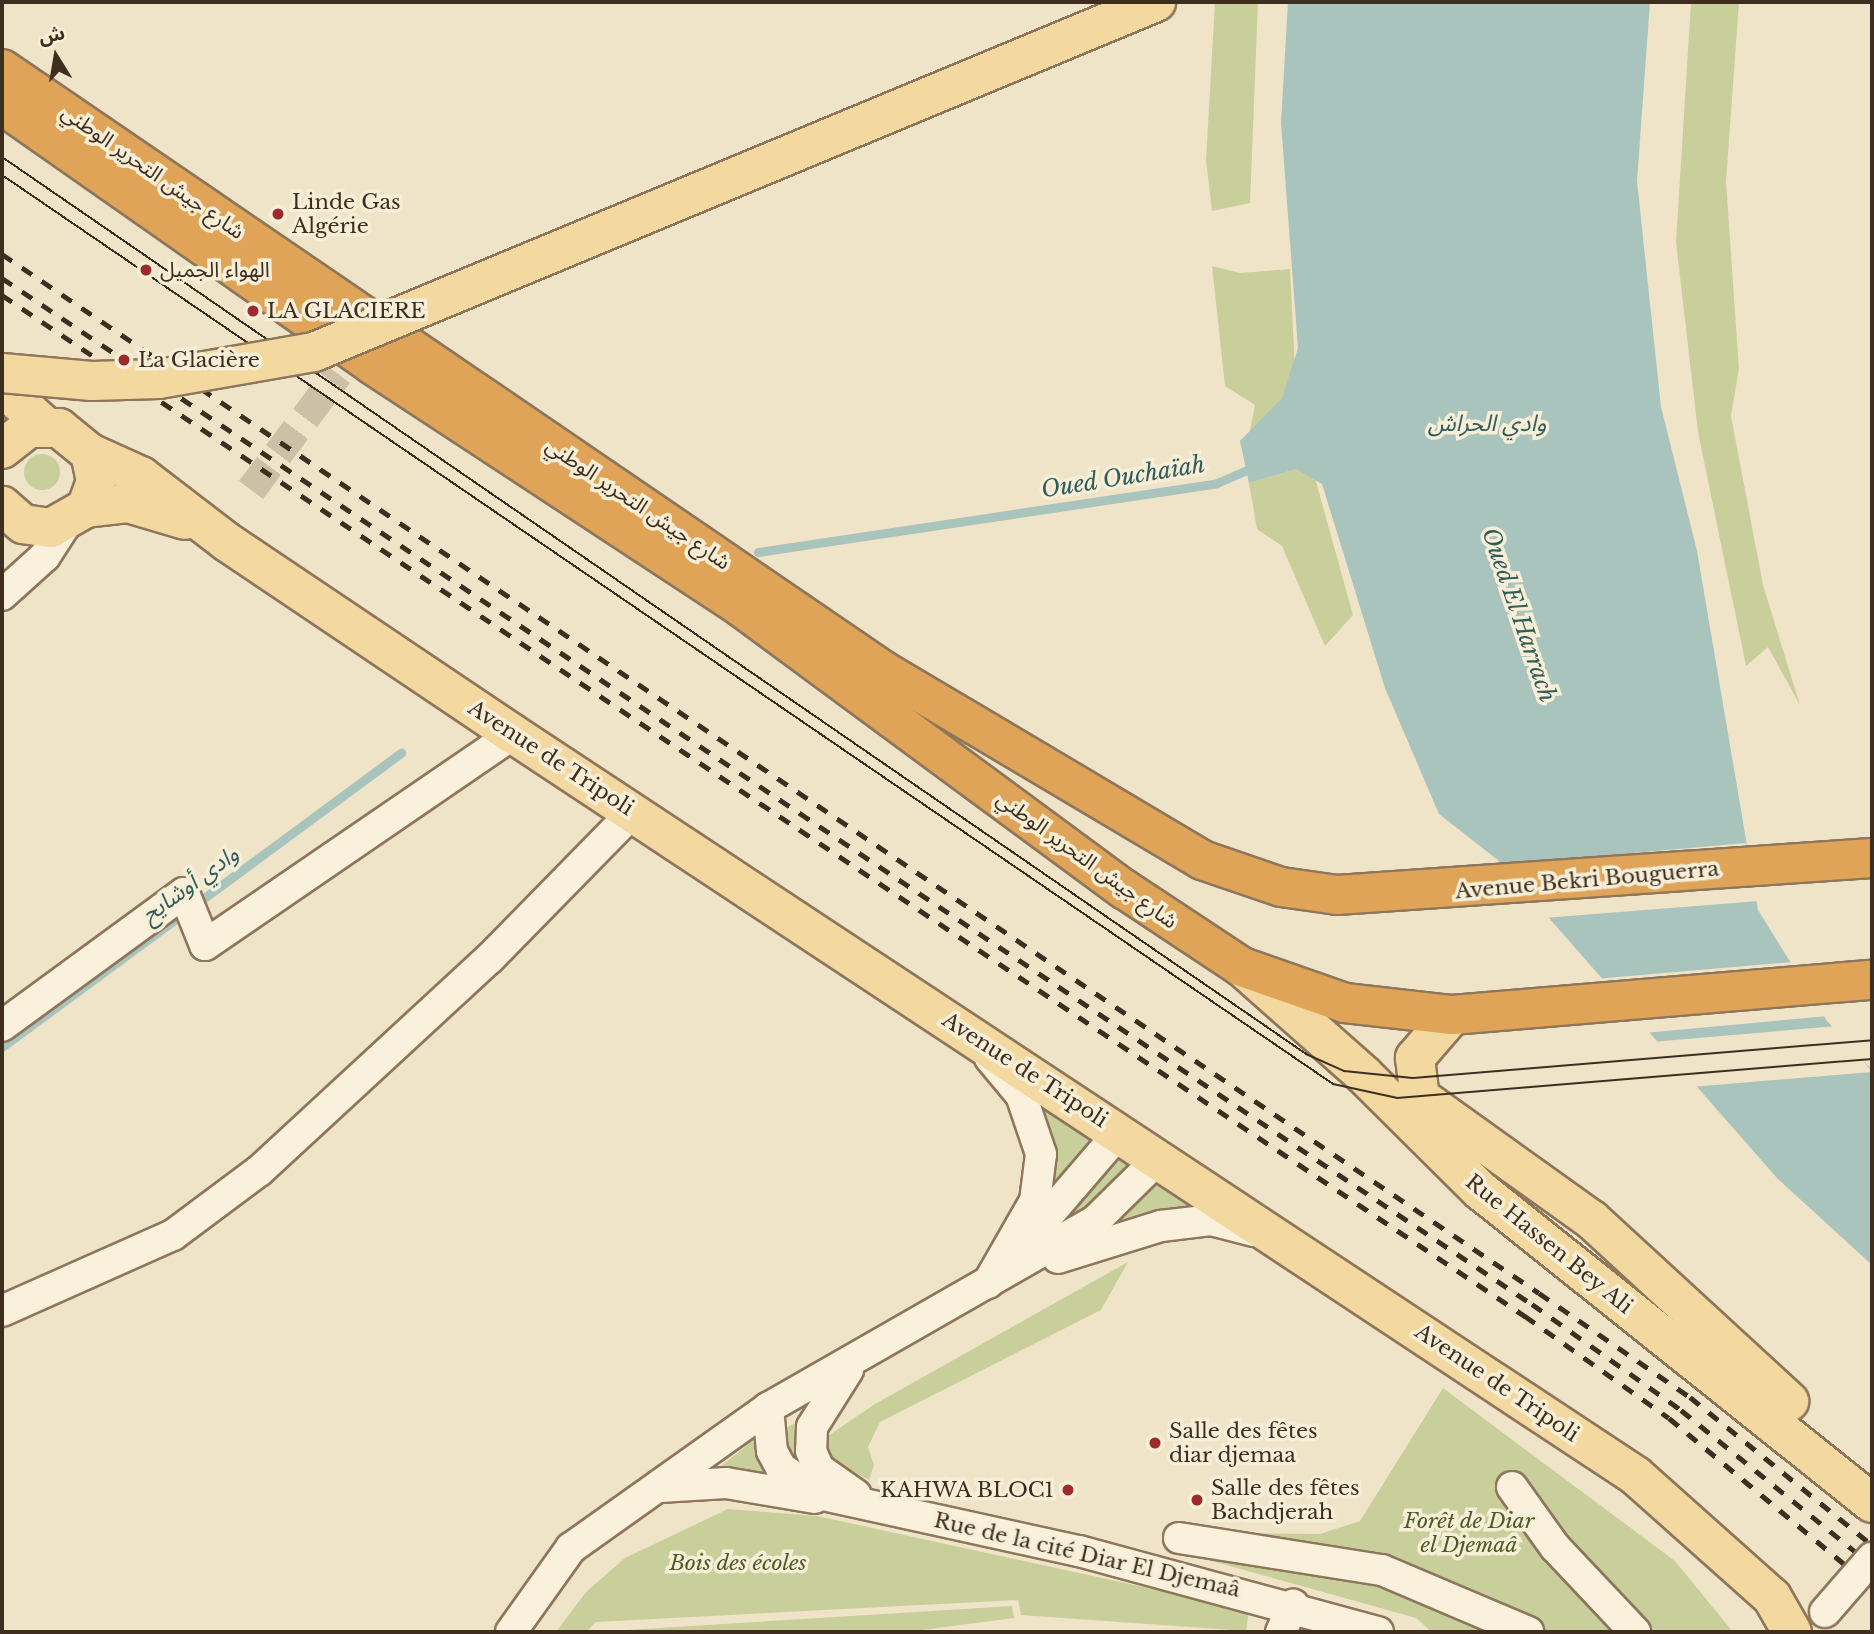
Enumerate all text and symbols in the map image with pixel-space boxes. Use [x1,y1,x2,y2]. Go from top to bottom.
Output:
north arrow [21,21,91,91]
text: ش [37,21,67,49]
street label: شارع جيش التحرير الوطني [57,99,249,245]
place label: Linde Gas Algérie [292,189,401,239]
marker: Linde Gas Algérie [270,206,286,222]
place label: الهواء الجميل [160,257,270,283]
marker: الهواء الجميل [138,262,154,278]
place label: LA GLACIERE [267,298,426,324]
marker: LA GLACIERE [245,303,261,319]
place label: La Glacière [138,347,260,373]
marker: La Glacière [116,352,132,368]
water label: وادي الحراش [1428,409,1546,437]
street label: شارع جيش التحرير الوطني [541,433,735,575]
water label: Oued Ouchaïah [1039,450,1207,504]
water label: Oued El Harrach [1476,524,1562,706]
street label: Avenue de Tripoli [463,695,639,821]
street label: شارع جيش التحرير الوطني [992,786,1182,934]
water label: وادي أوشايح [136,840,244,928]
street label: Avenue Bekri Bouguerra [1454,856,1720,904]
street label: Avenue de Tripoli [937,1007,1113,1133]
street label: Rue Hassen Bey Ali [1460,1168,1638,1320]
street label: Avenue de Tripoli [1410,1319,1584,1447]
place label: Salle des fêtes diar djemaa [1169,1418,1318,1468]
marker: Salle des fêtes diar djemaa [1147,1435,1163,1451]
place label: Salle des fêtes Bachdjerah [1211,1475,1360,1525]
place label: KAHWA BLOC1 [879,1477,1054,1503]
marker: KAHWA BLOC1 [1060,1482,1076,1498]
marker: Salle des fêtes Bachdjerah [1189,1492,1205,1508]
street label: Rue de la cité Diar El Djemaâ [931,1507,1243,1603]
park label: Forêt de Diar el Djemaâ [1403,1508,1535,1558]
park label: Bois des écoles [669,1550,807,1576]

